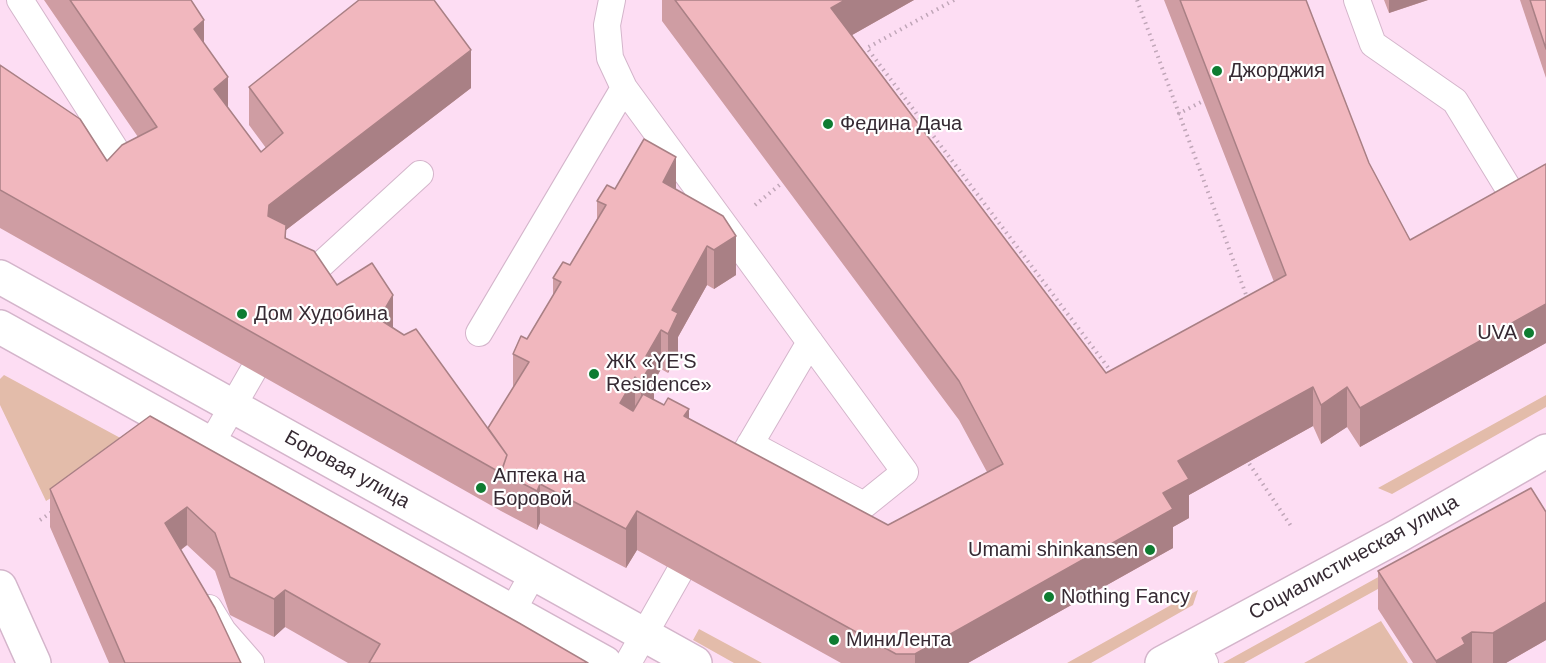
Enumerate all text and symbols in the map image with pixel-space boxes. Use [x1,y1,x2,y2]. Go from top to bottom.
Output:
place label: Джорджия [1229,59,1325,83]
marker: Джорджия [1210,64,1224,78]
place label: Федина Дача [840,112,962,136]
marker: Федина Дача [821,117,835,131]
place label: Дом Худобина [254,302,388,326]
marker: Дом Худобина [235,307,249,321]
place label: UVA [1477,321,1517,345]
marker: UVA [1522,326,1536,340]
place label: ЖК «YE'S Residence» [606,350,712,397]
marker: ЖК «YE'S Residence» [587,367,601,381]
street label: Боровая улица [280,426,414,514]
place label: Аптека на Боровой [493,464,585,511]
marker: Аптека на Боровой [474,481,488,495]
street label: Социалистическая улица [1245,490,1463,626]
place label: Umami shinkansen [968,538,1138,562]
marker: Umami shinkansen [1143,543,1157,557]
place label: Nothing Fancy [1061,585,1190,609]
marker: Nothing Fancy [1042,590,1056,604]
place label: МиниЛента [846,628,951,652]
marker: МиниЛента [827,633,841,647]

